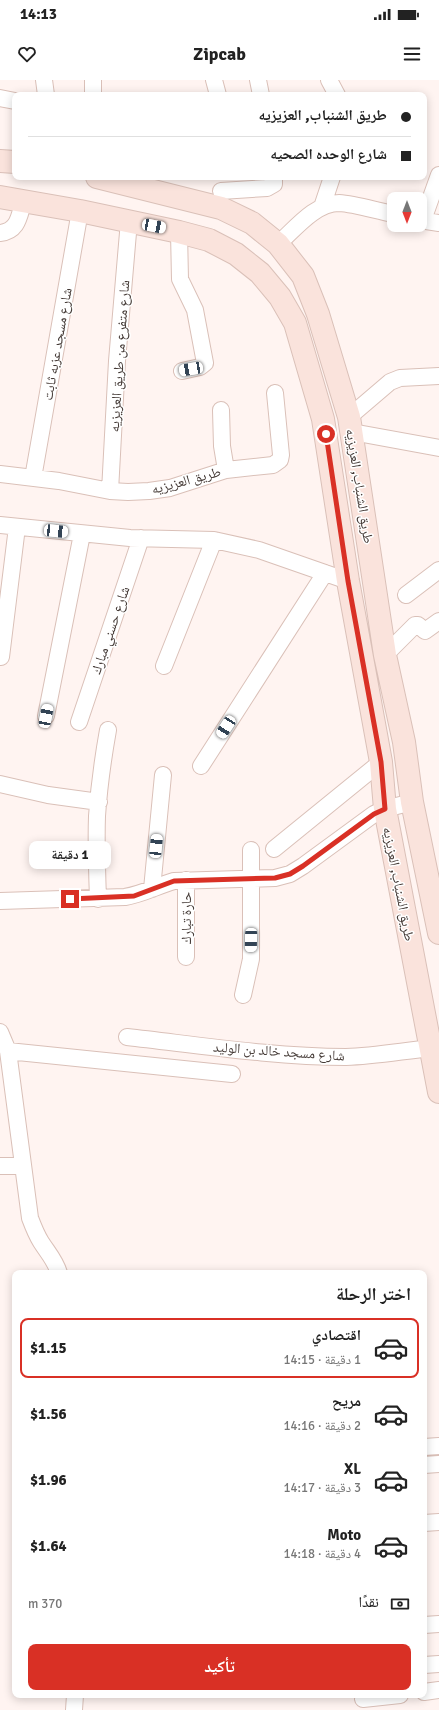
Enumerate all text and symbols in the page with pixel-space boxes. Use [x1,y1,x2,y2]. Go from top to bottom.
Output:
text: 14:13 [20,5,57,23]
icon: heart [16,43,38,65]
text: Zipcab [193,43,246,65]
icon: menu [401,43,423,65]
text: طريق الشنباب, العزيزيه [259,106,387,124]
text: شارع الوحده الصحيه [270,145,387,163]
north arrow [387,192,427,232]
map controls [387,192,427,232]
car [141,218,167,234]
street label: شارع متفرع من طريق العزيزيه [106,279,134,433]
street label: شارع مسجد عزبه ثابت [39,286,77,402]
car [178,361,204,377]
route start [317,425,335,443]
street label: طريق الشنباب, العزيزيه [341,427,377,545]
street label: طريق العزيزيه [150,463,223,499]
car [43,524,69,538]
street label: شارع حسني مبارك [87,584,136,677]
car [38,703,54,729]
car [214,714,238,740]
street label: طريق الشنباب, العزيزيه [378,826,418,943]
car [149,833,163,859]
callout: 1 دقيقة [29,841,111,869]
text: 1 دقيقة [51,847,89,863]
route end [61,890,79,908]
street label: حارة تبارك [178,892,195,944]
car [245,928,257,952]
street label: شارع مسجد خالد بن الوليد [212,1038,345,1066]
text: اختر الرحلة [336,1283,411,1305]
text: اقتصادي [312,1326,361,1344]
icon: car [373,1330,409,1366]
text: $1.15 [30,1339,67,1357]
text: 1 دقيقة · 14:15 [283,1352,361,1368]
text: مريح [332,1392,361,1410]
icon: car [373,1396,409,1432]
text: $1.56 [30,1405,67,1423]
text: 2 دقيقة · 14:16 [283,1418,361,1434]
text: XL [344,1460,361,1478]
icon: car [373,1462,409,1498]
text: $1.96 [30,1471,67,1489]
text: 3 دقيقة · 14:17 [283,1480,361,1496]
text: Moto [327,1526,361,1544]
icon: car [373,1528,409,1564]
text: $1.64 [30,1537,67,1555]
text: 4 دقيقة · 14:18 [283,1546,361,1562]
text: نقدًا [358,1593,379,1611]
icon: cash [389,1593,411,1615]
text: 370 m [28,1596,62,1612]
button: تأكيد [28,1644,411,1690]

